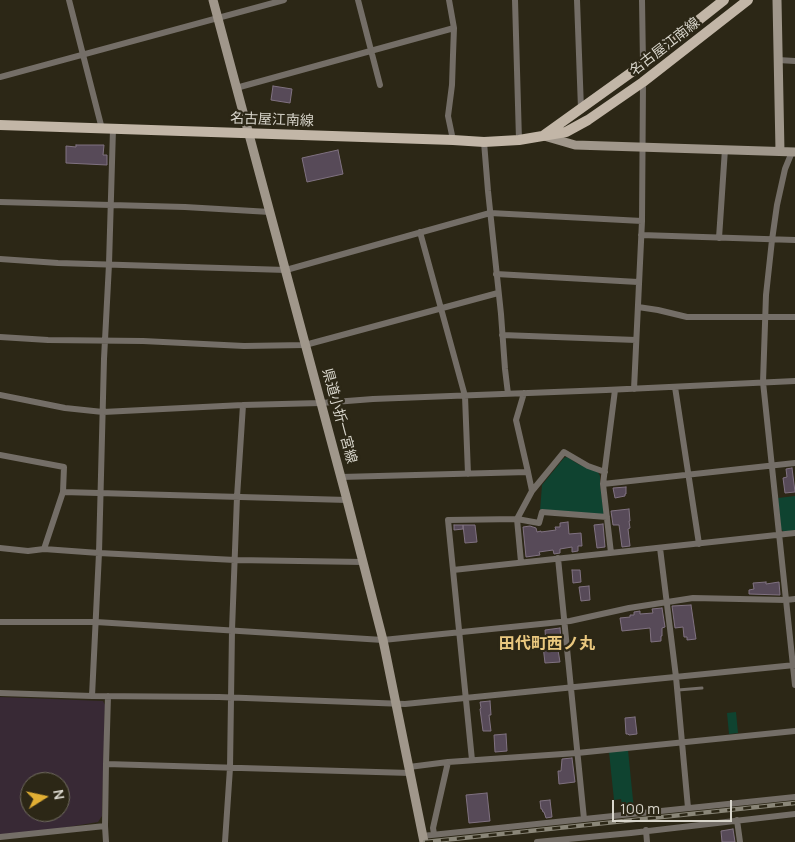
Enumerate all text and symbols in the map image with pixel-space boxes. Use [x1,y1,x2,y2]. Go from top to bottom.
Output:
street label: 名古屋江南線 [627,15,703,79]
street label: 名古屋江南線 [230,110,314,130]
street label: 県道小折一宮線 [318,366,360,466]
district label: 田代町西ノ丸 [499,635,595,655]
north arrow [20,772,70,822]
text: N [49,788,70,801]
scale bar [615,790,735,822]
text: 100 m [620,798,660,819]

